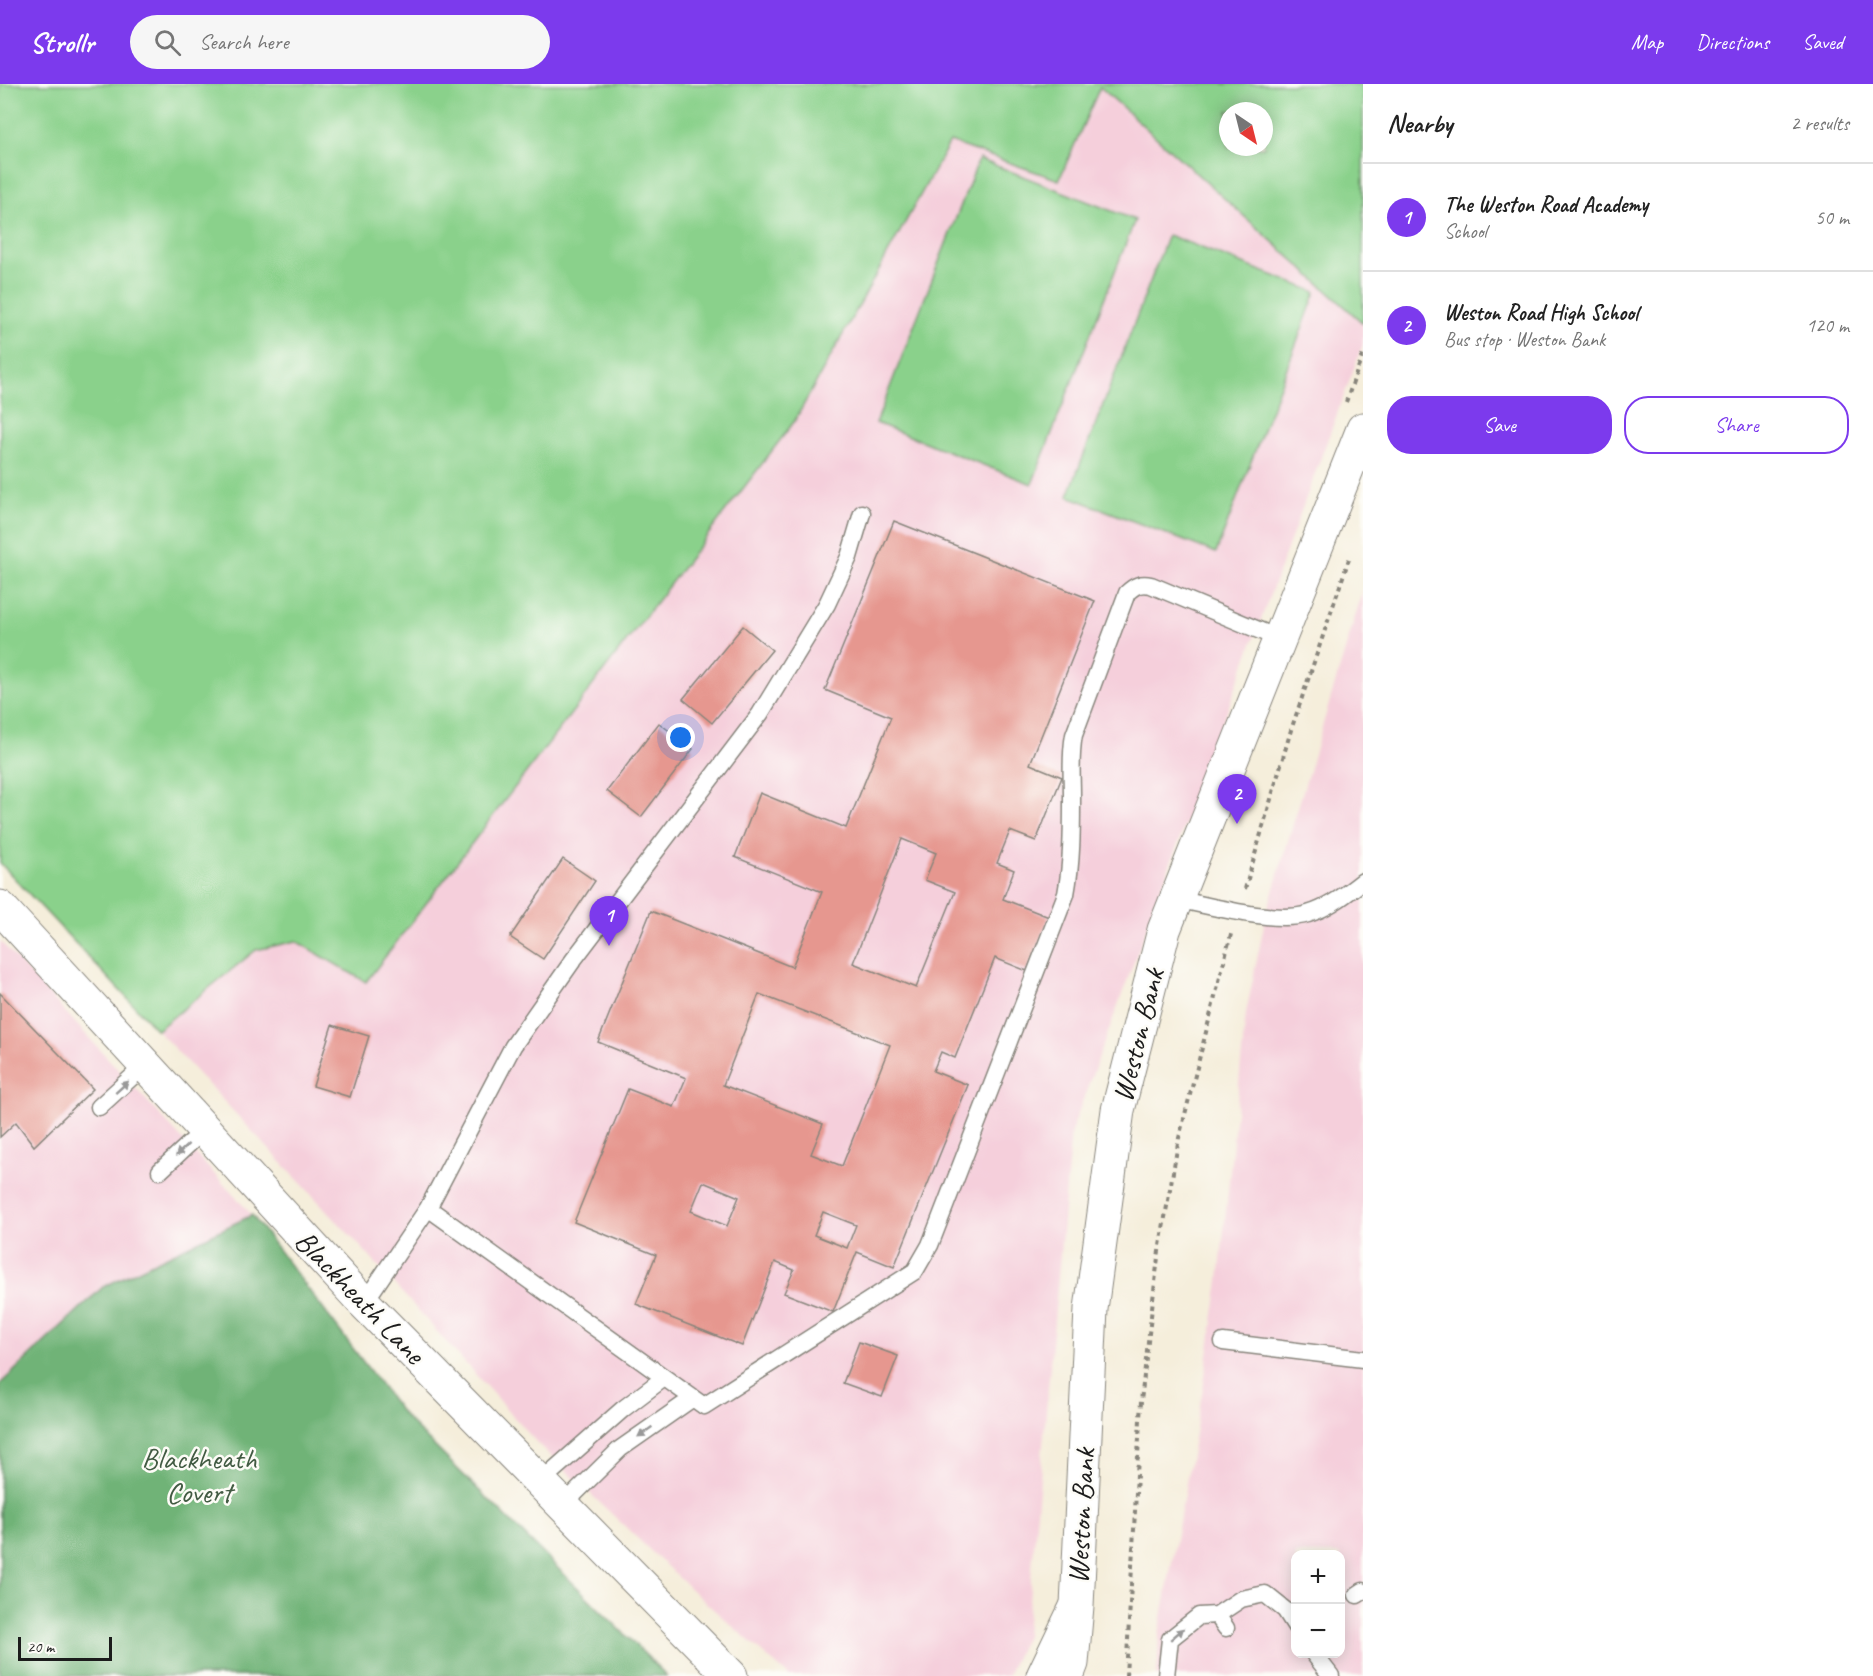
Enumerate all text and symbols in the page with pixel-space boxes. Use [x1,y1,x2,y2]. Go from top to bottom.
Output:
search box [130,15,550,69]
text: Strollr [30,25,94,60]
icon: search [151,26,184,59]
text: Search here [199,28,289,56]
text: Map [1631,29,1663,55]
text: Directions [1696,29,1769,55]
text: Saved [1802,29,1843,55]
north arrow [1219,102,1273,156]
text: Nearby [1387,107,1452,140]
text: 2 results [1790,111,1849,136]
text: The Weston Road Academy [1444,191,1648,219]
text: 1 [1402,205,1411,230]
text: 50 m [1815,205,1849,230]
text: School [1444,219,1487,244]
text: Weston Road High School [1444,299,1638,327]
text: 2 [1402,313,1411,338]
text: 120 m [1806,313,1849,338]
text: Bus stop · Weston Bank [1444,327,1605,352]
button: Save [1387,396,1612,454]
button: Share [1624,396,1849,454]
your location [666,723,695,752]
pin: 2 [1218,774,1256,824]
pin: 1 [590,896,628,946]
street label: Weston Bank [1103,963,1173,1105]
one-way arrow [114,1080,128,1094]
one-way arrow [174,1143,189,1157]
street label: Blackheath Lane [287,1222,435,1373]
one-way arrow [637,1426,653,1437]
park label: Blackheath Covert [141,1439,257,1511]
street label: Weston Bank [1058,1445,1104,1585]
map controls [1291,1550,1345,1658]
button: + [1291,1550,1345,1604]
button: − [1291,1604,1345,1658]
one-way arrow [1170,1627,1185,1640]
scale bar [18,1634,112,1662]
text: 20 m [27,1637,54,1657]

